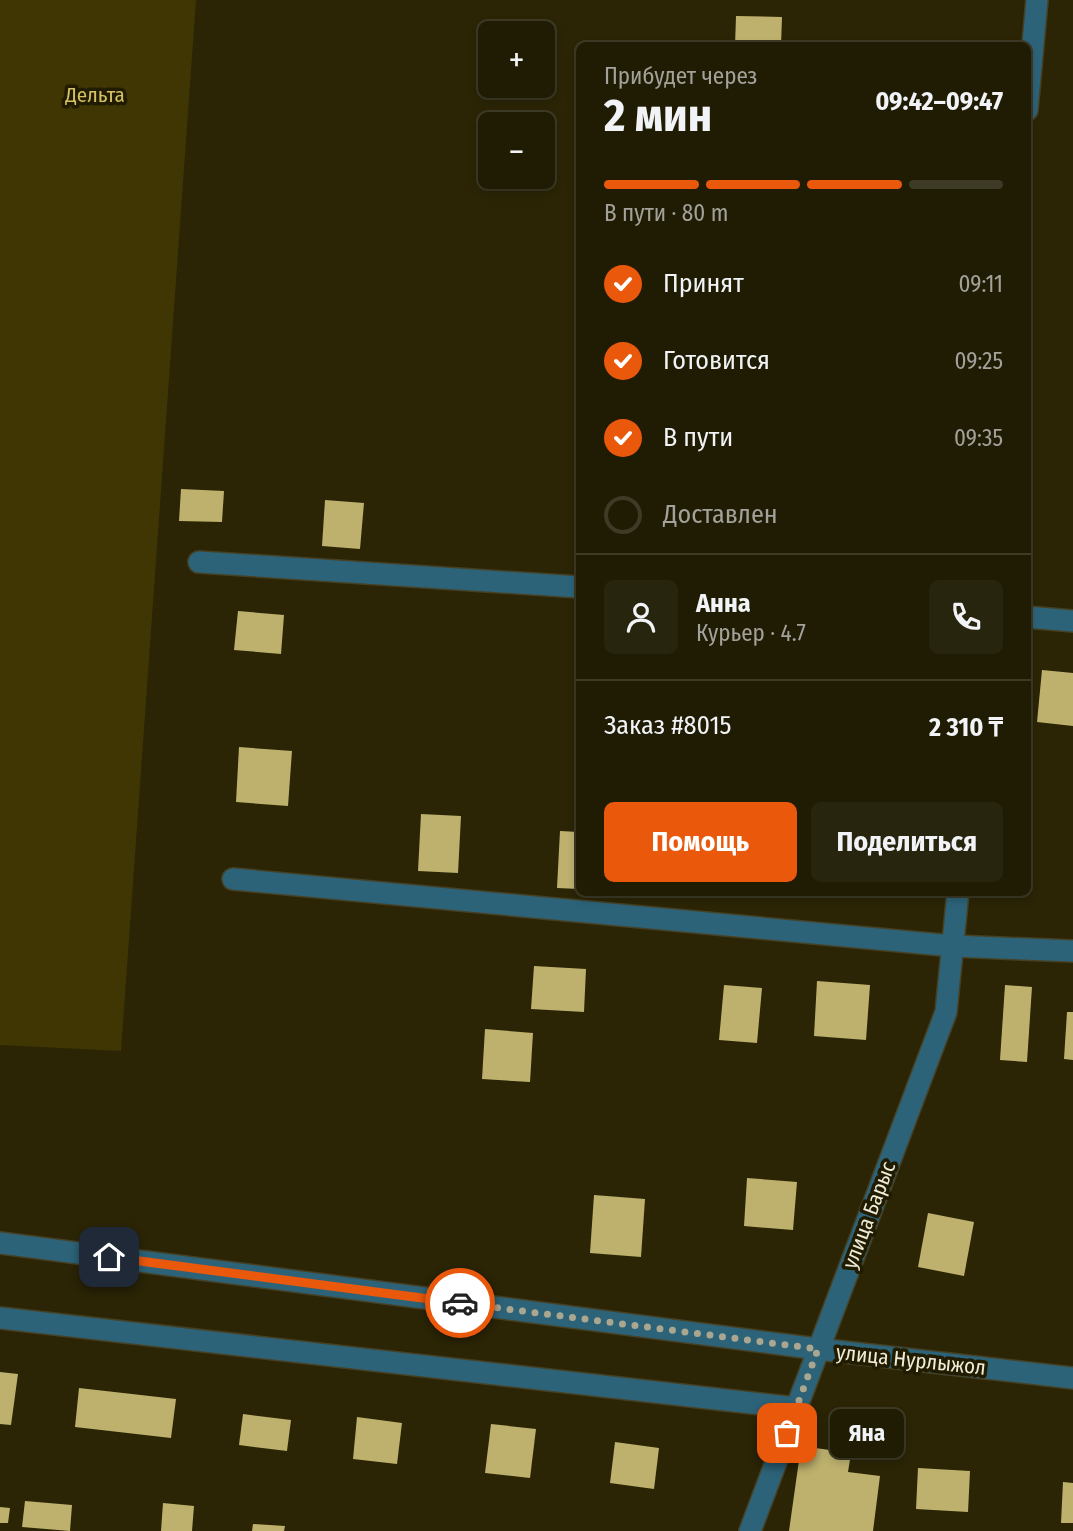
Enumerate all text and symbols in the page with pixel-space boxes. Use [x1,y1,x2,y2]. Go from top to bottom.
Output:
map controls [478,21,555,189]
button: + [478,21,555,98]
text: Прибудет через [604,62,757,90]
park label: Дельта [64,82,125,108]
text: 09:42–09:47 [875,86,1003,117]
text: 2 мин [604,88,712,143]
button: − [478,112,555,189]
text: В пути · 80 m [604,199,728,227]
icon: check [604,265,642,303]
text: Принят [663,268,744,299]
text: 09:11 [958,270,1003,298]
icon: check [604,342,642,380]
text: Готовится [663,345,770,376]
text: 09:25 [954,347,1003,375]
icon: check [604,419,642,457]
text: В пути [663,422,733,453]
text: 09:35 [954,424,1003,452]
text: Доставлен [663,499,778,530]
button: person [604,580,678,654]
button: phone [929,580,1003,654]
text: Анна [696,588,751,619]
text: Курьер · 4.7 [696,619,806,647]
text: Заказ #8015 [604,710,732,741]
text: 2 310 ₸ [929,712,1003,743]
button: Помощь [604,802,797,882]
button: Поделиться [811,802,1003,882]
street label: улица Барыс [837,1158,901,1272]
pin [79,1227,139,1287]
icon: home [90,1238,128,1276]
courier [425,1268,495,1338]
icon: car [441,1284,479,1322]
street label: улица Нурлыжол [835,1339,987,1381]
pin [757,1403,817,1463]
callout: Яна [829,1408,903,1458]
icon: bag [768,1414,806,1452]
text: Яна [849,1419,885,1447]

